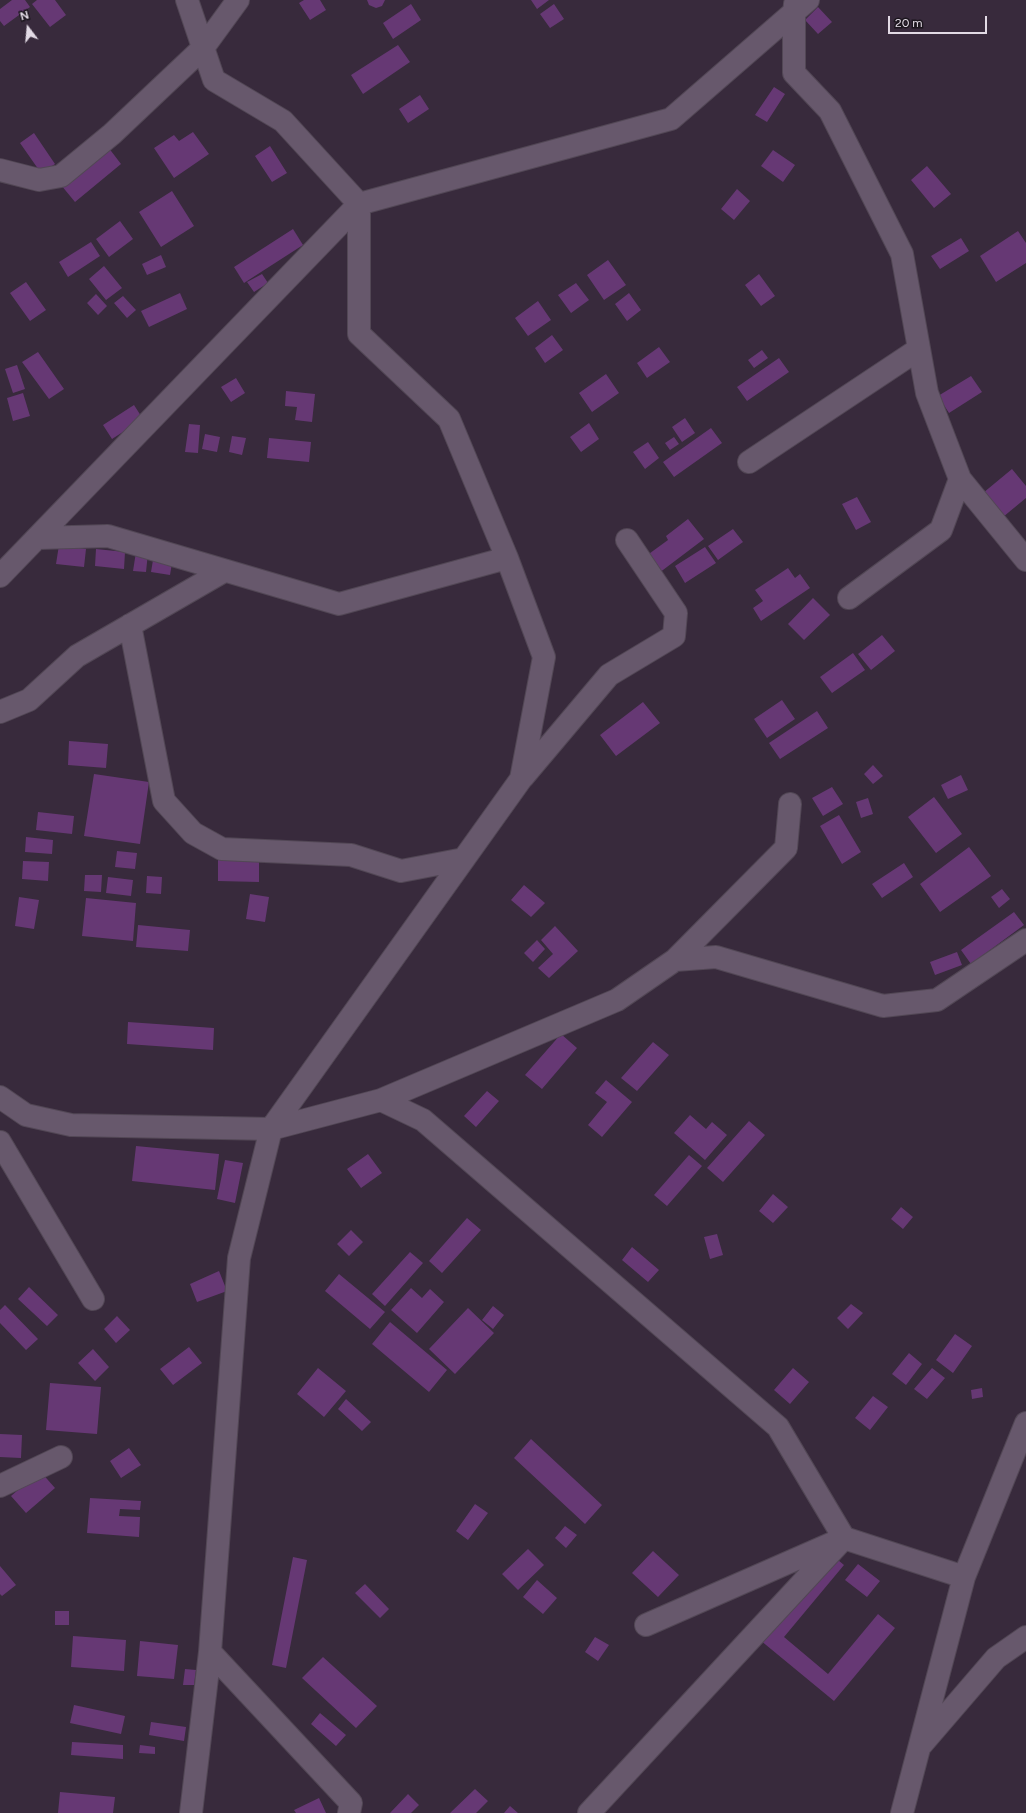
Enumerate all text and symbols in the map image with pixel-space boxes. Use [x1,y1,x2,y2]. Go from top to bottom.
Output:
north arrow [8,8,48,48]
scale bar [890,8,989,34]
text: N [19,9,30,23]
text: 20 m [895,16,923,30]

